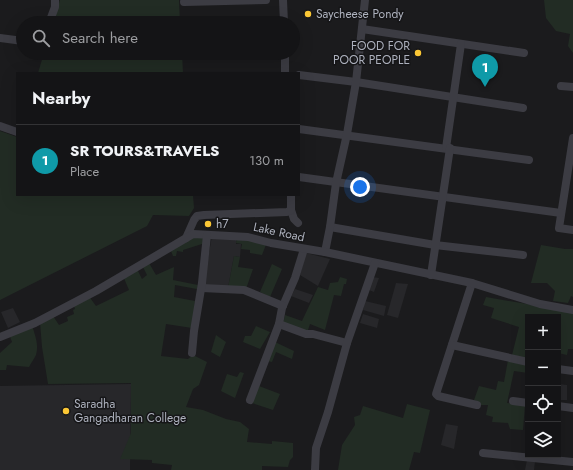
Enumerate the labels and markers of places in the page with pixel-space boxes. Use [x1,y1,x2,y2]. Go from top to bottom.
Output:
place label: Saycheese Pondy [316,5,404,23]
marker: Saycheese Pondy [303,9,313,19]
place label: FOOD FOR POOR PEOPLE [333,37,410,69]
marker: FOOD FOR POOR PEOPLE [413,48,423,58]
pin: 1 [472,54,498,87]
place label: h7 [216,215,229,233]
marker: h7 [203,219,213,229]
place label: Saradha Gangadharan College [74,395,186,427]
marker: Saradha Gangadharan College [61,406,71,416]

